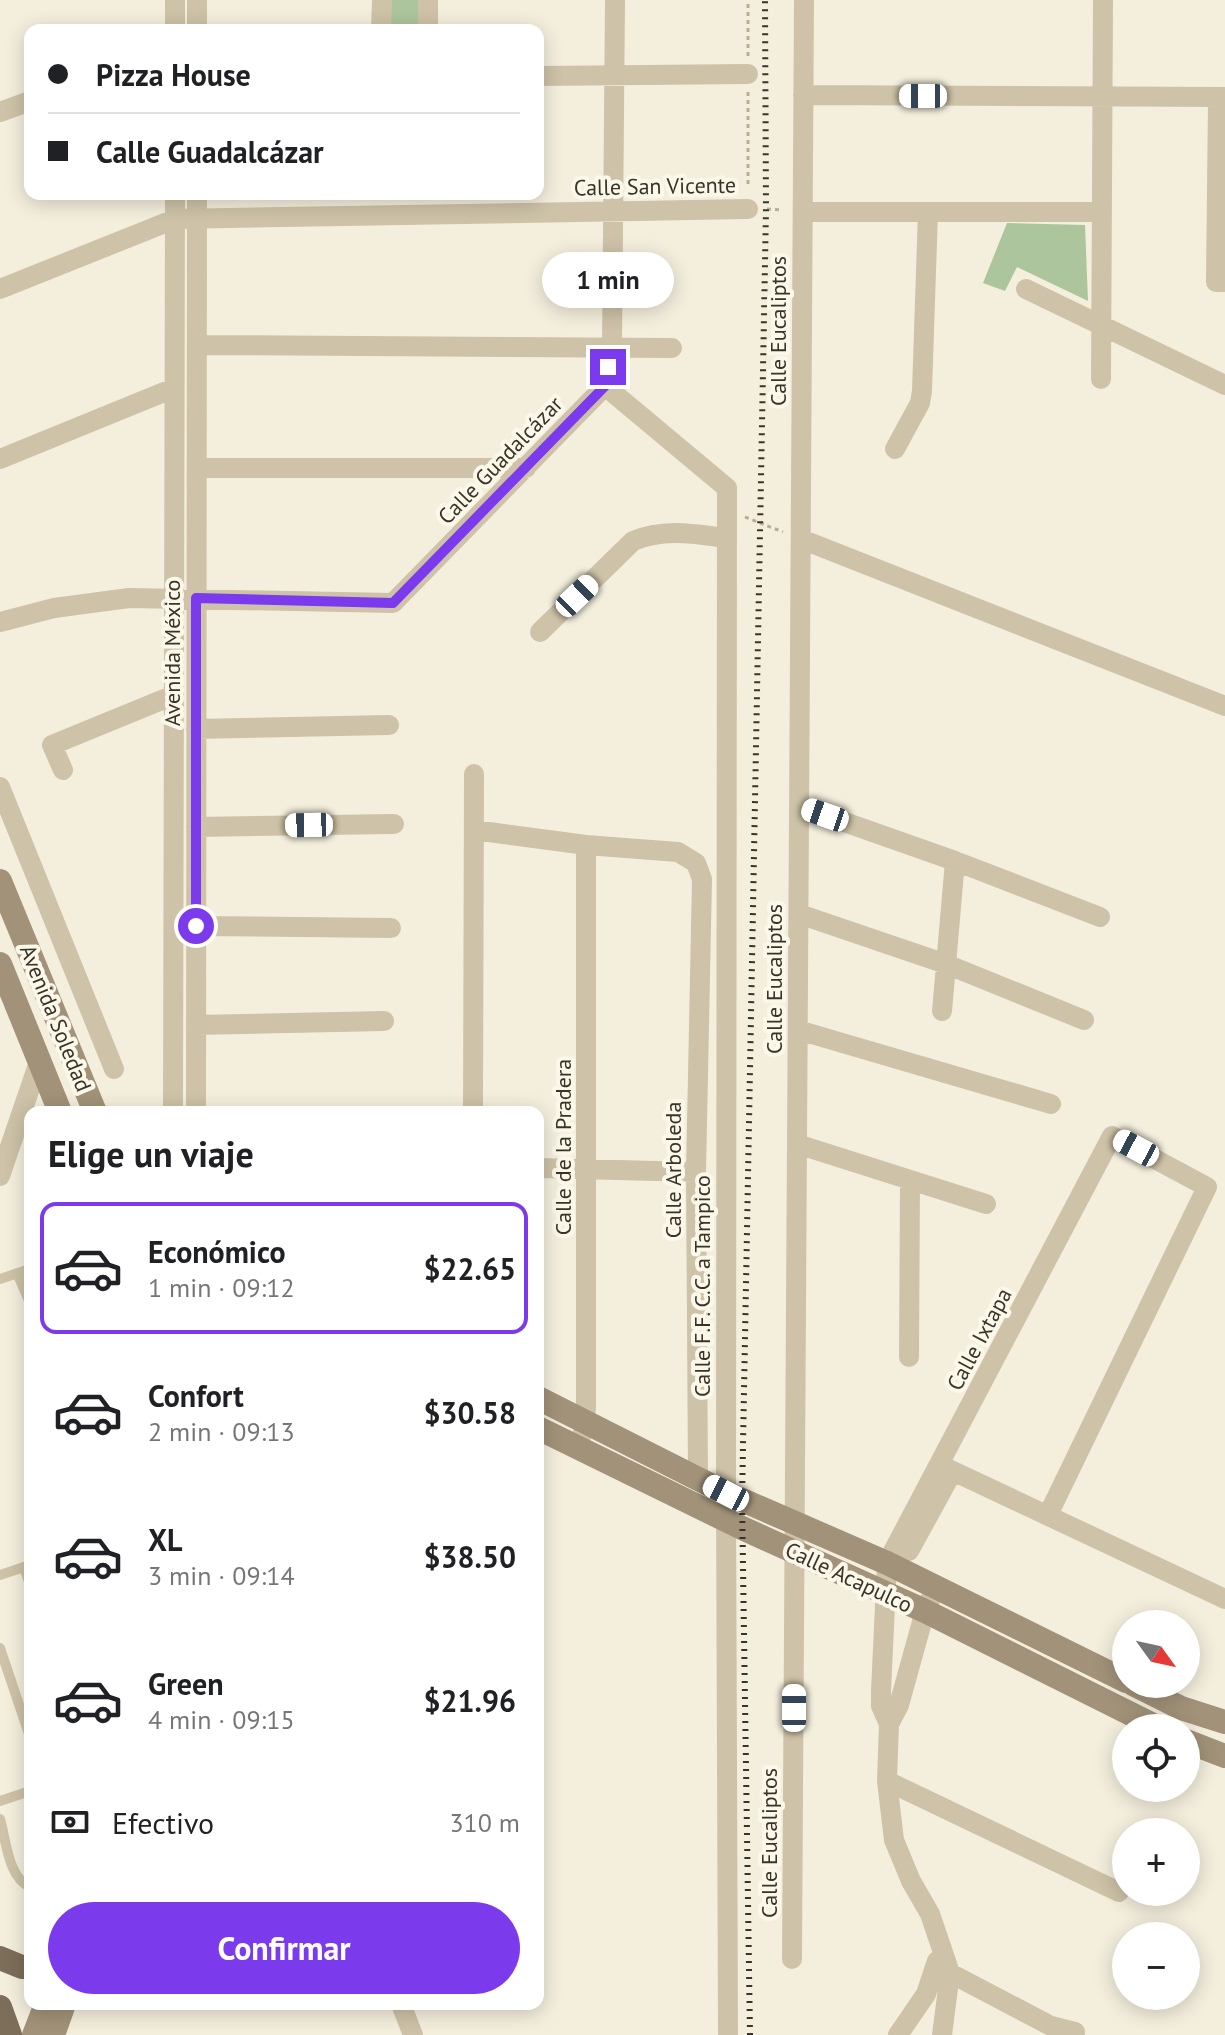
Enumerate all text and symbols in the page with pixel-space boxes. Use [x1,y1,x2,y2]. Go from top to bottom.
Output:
text: Pizza House [96,55,251,94]
car [899,84,947,108]
text: Calle Guadalcázar [96,132,324,171]
street label: Calle San Vicente [574,171,736,201]
callout: 1 min [542,251,674,307]
street label: Calle Eucaliptos [764,256,792,406]
text: 1 min [576,263,640,296]
route end [590,349,626,385]
street label: Calle Guadalcázar [432,390,569,530]
car [551,571,603,621]
street label: Avenida México [158,580,186,726]
car [798,796,852,834]
car [285,813,333,837]
street label: Calle Eucaliptos [760,904,788,1054]
route start [178,908,214,944]
street label: Avenida Soledad [14,941,98,1095]
street label: Calle de la Pradera [549,1059,577,1235]
street label: Calle Arboleda [659,1102,687,1238]
car [1109,1126,1163,1170]
text: Elige un viaje [48,1130,254,1177]
street label: Calle F.F. C.C. a Tampico [688,1175,716,1397]
icon: car [52,1232,124,1304]
text: Económico [148,1232,286,1271]
text: $22.65 [424,1249,516,1288]
text: 1 min · 09:12 [148,1271,295,1304]
street label: Calle Ixtapa [940,1283,1018,1395]
icon: car [52,1376,124,1448]
text: Confort [148,1376,244,1415]
text: $30.58 [424,1393,516,1432]
text: 2 min · 09:13 [148,1415,295,1448]
car [699,1471,753,1515]
icon: car [52,1520,124,1592]
text: XL [148,1520,182,1559]
street label: Calle Acapulco [781,1535,917,1619]
text: $38.50 [424,1537,516,1576]
text: 3 min · 09:14 [148,1559,295,1592]
north arrow [1112,1610,1200,1698]
map controls [1112,1610,1200,2010]
icon: car [52,1664,124,1736]
text: Green [148,1664,223,1703]
text: $21.96 [424,1681,516,1720]
car [782,1684,806,1732]
text: 4 min · 09:15 [148,1703,295,1736]
button: locate [1112,1714,1200,1802]
street label: Calle Eucaliptos [755,1768,783,1918]
icon: cash [48,1800,92,1844]
text: Efectivo [112,1803,214,1842]
text: 310 m [449,1806,520,1839]
button: + [1112,1818,1200,1906]
button: Confirmar [48,1902,520,1994]
button: − [1112,1922,1200,2010]

